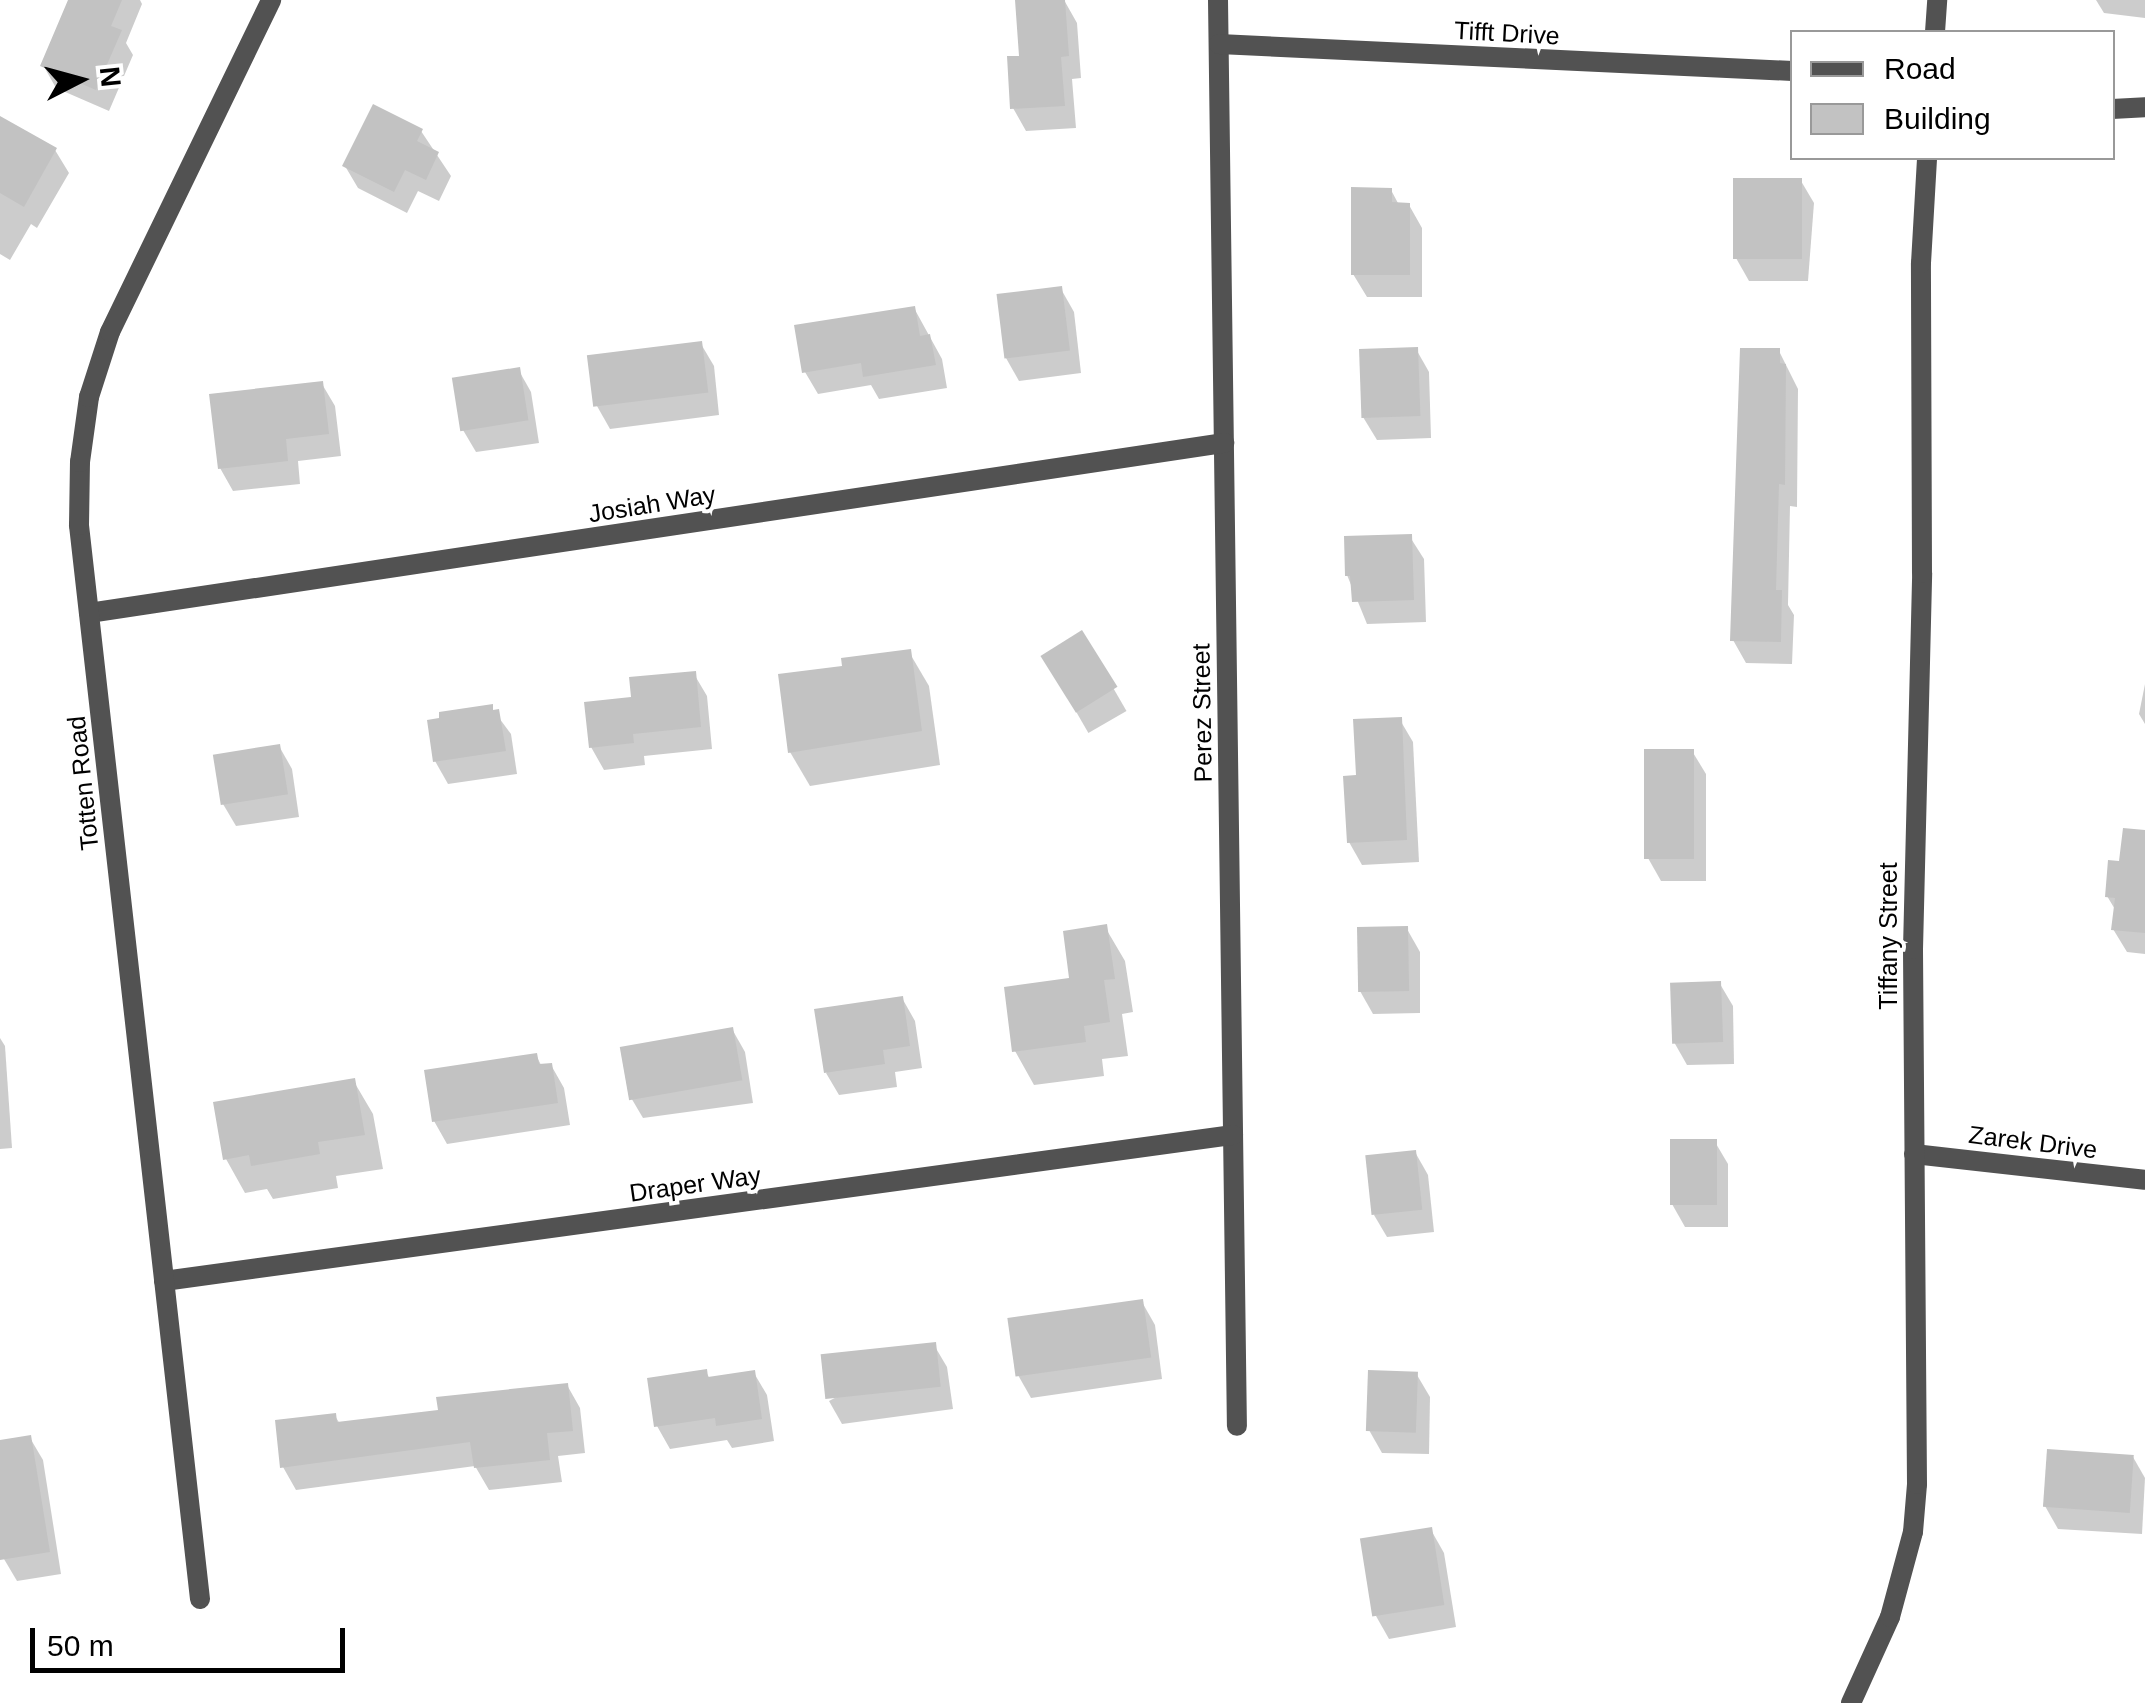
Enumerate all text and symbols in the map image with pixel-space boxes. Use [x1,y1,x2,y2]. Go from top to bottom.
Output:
street label: Tifft Drive [1454,15,1560,51]
north arrow [30,30,130,130]
legend [1790,30,2115,160]
text: Road [1884,52,1956,85]
text: N [94,65,127,88]
text: Building [1884,102,1991,135]
street label: Josiah Way [586,479,718,529]
street label: Perez Street [1186,643,1218,783]
street label: Totten Road [61,714,105,852]
street label: Tiffany Street [1873,862,1903,1010]
street label: Zarek Drive [1967,1119,2099,1165]
street label: Draper Way [627,1160,763,1208]
scale bar [35,1608,350,1670]
text: 50 m [47,1629,114,1662]

